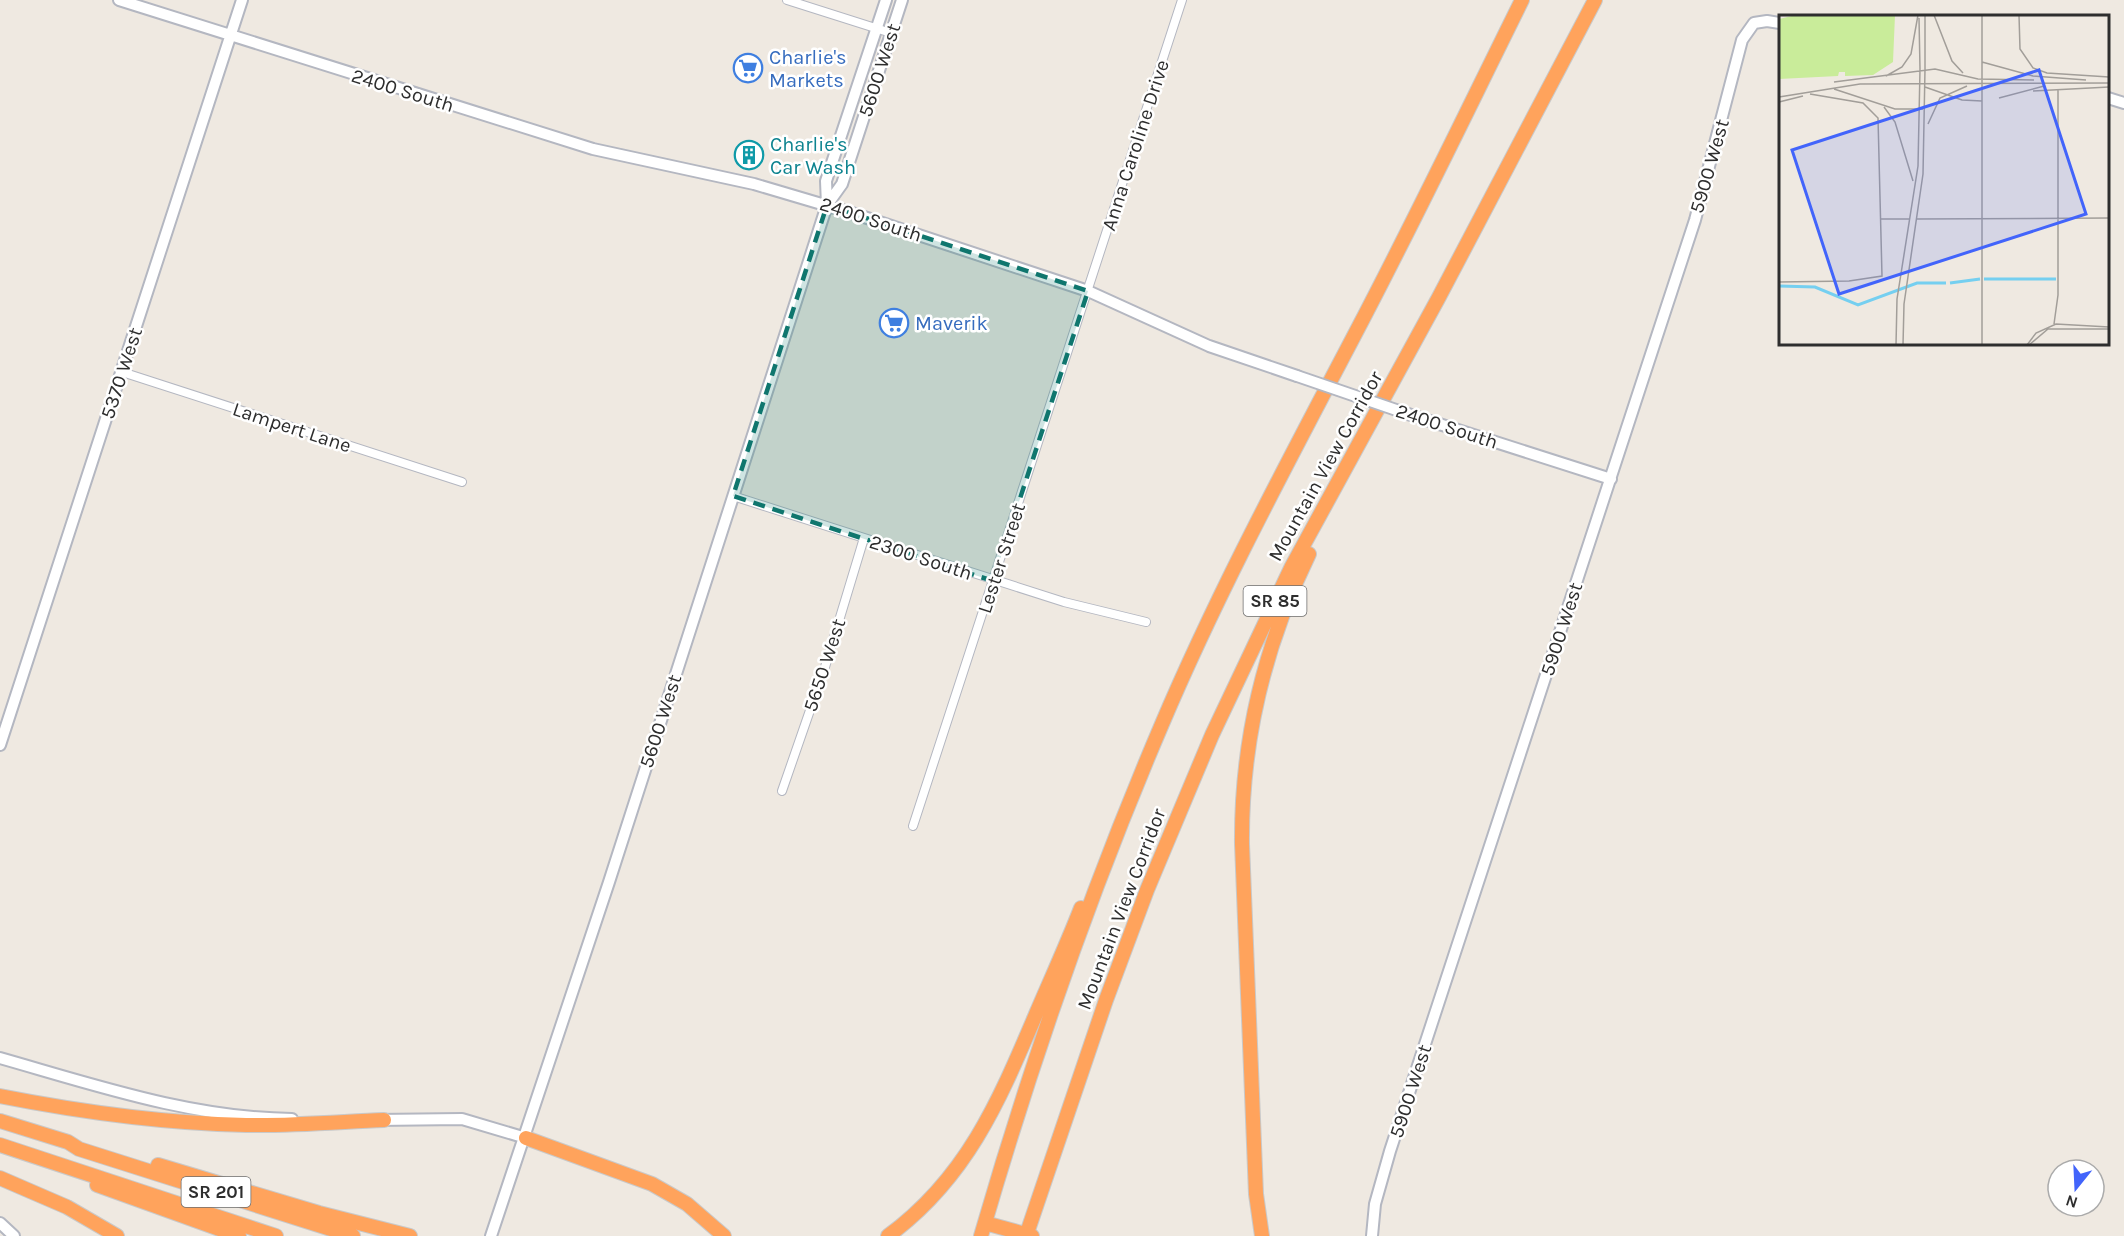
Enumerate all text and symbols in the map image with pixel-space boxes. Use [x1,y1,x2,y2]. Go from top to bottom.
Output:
inset map [1779,15,2109,345]
street label: 5600 West [854,20,906,120]
place label: Charlie's Markets [769,46,847,92]
supermarket icon: Charlie's Markets [732,52,764,84]
street label: Anna Caroline Drive [1097,57,1174,233]
street label: 2400 South [349,64,457,117]
street label: 5900 West [1685,116,1734,216]
place label: Charlie's Car Wash [770,133,856,179]
building icon: Charlie's Car Wash [733,139,765,171]
street label: 2400 South [817,192,925,247]
supermarket icon: Maverik [878,307,910,339]
place label: Maverik [915,312,988,335]
street label: 5370 West [96,324,147,422]
street label: Mountain View Corridor [1264,367,1388,565]
street label: Lampert Lane [230,397,354,457]
street label: 2400 South [1393,399,1501,454]
street label: Lester Street [973,500,1030,616]
street label: 2300 South [867,530,975,585]
street label: 5900 West [1536,579,1588,679]
road number: SR 85 [1244,586,1306,616]
street label: 5650 West [799,615,850,714]
street label: 5600 West [635,671,687,771]
street label: Mountain View Corridor [1072,805,1171,1013]
street label: 5900 West [1385,1041,1437,1141]
north arrow [2046,1158,2106,1218]
road number: SR 201 [182,1177,250,1207]
text: N [2063,1191,2080,1213]

